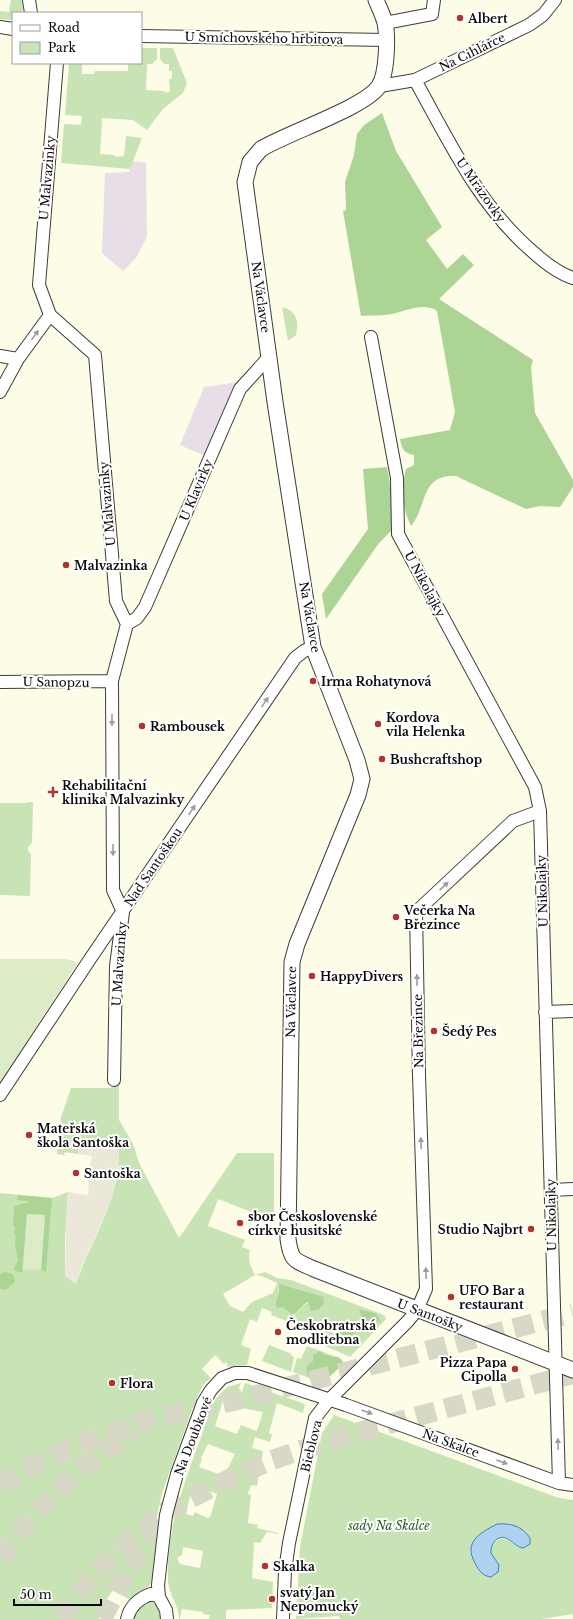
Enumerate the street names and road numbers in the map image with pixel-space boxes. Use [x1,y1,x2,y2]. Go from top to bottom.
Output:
street label: U Smíchovského hřbitova [185,29,344,47]
street label: Na Cihlářce [436,29,508,74]
street label: U Malvazinky [36,135,58,221]
street label: U Mrázovky [453,155,509,226]
street label: Na Václavce [249,260,273,334]
street label: U Klavírky [176,457,216,523]
street label: U Malvazinky [96,461,118,547]
street label: U Nikolajky [401,548,449,620]
street label: Na Václavce [296,580,324,654]
street label: U Sanopzu [22,674,90,690]
street label: Nad Santoškou [121,825,185,909]
street label: U Nikolajky [533,854,551,928]
street label: U Malvazinky [109,921,129,1007]
street label: Na Václavce [283,966,299,1038]
street label: Na Březince [410,994,426,1068]
street label: U Nikolajky [543,1178,559,1251]
street label: U Santošky [395,1296,465,1335]
street label: Na Doubkové [171,1394,215,1478]
street label: Bieblova [297,1418,325,1474]
street label: Na Skalce [421,1426,482,1460]

